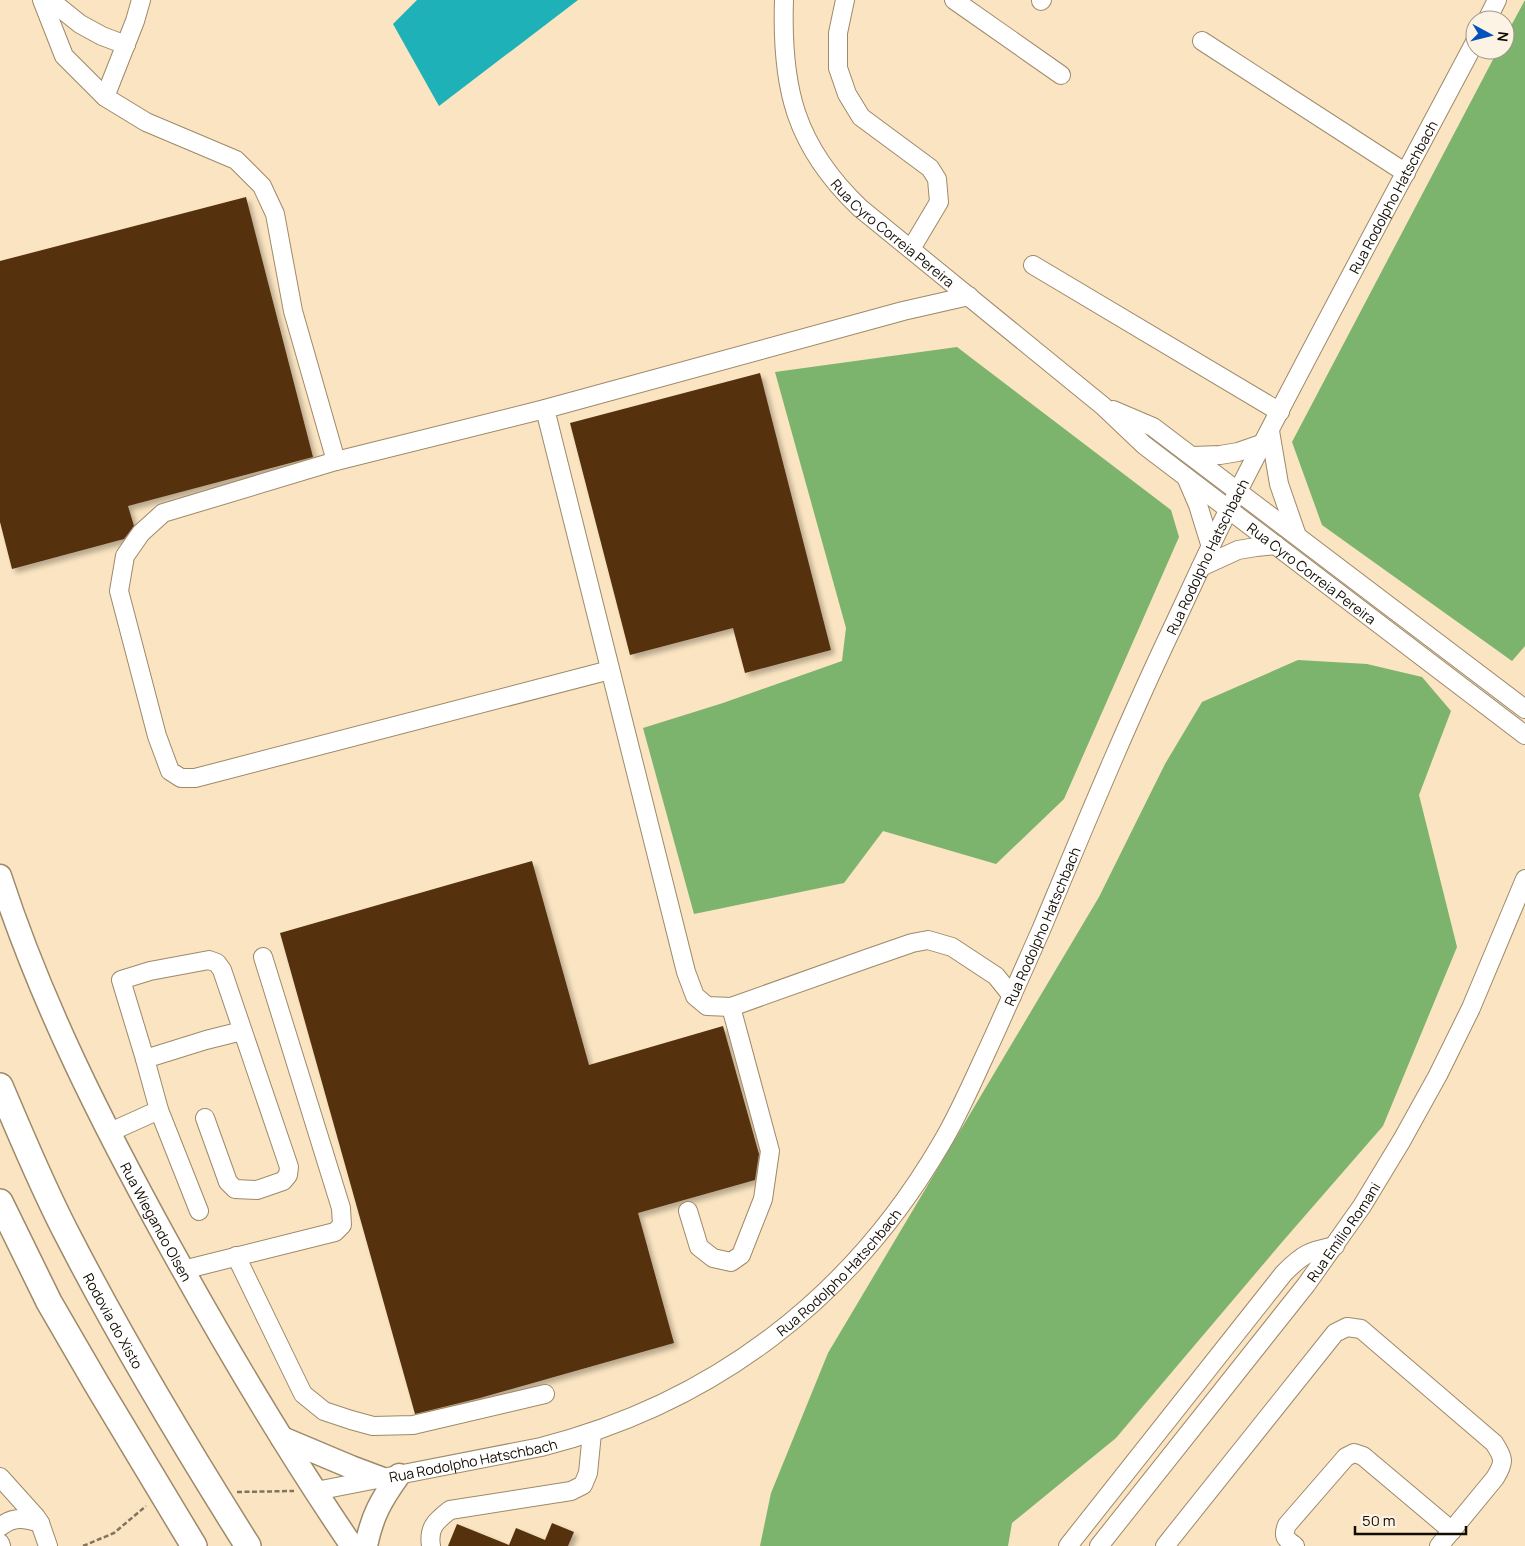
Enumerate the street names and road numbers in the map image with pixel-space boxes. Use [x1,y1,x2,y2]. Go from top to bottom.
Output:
street label: Rua Rodolpho Hatschbach [1344,117,1441,277]
street label: Rua Cyro Correia Pereira [827,175,959,291]
street label: Rua Rodolpho Hatschbach [1161,475,1252,638]
street label: Rua Cyro Correia Pereira [1244,518,1380,628]
street label: Rua Rodolpho Hatschbach [999,844,1084,1009]
street label: Rua Wiegando Olsen [117,1159,197,1284]
street label: Rua Emílio Romani [1302,1178,1384,1285]
street label: Rua Rodolpho Hatschbach [772,1205,905,1340]
street label: Rodovia do Xisto [80,1270,148,1372]
street label: Rua Rodolpho Hatschbach [387,1434,559,1486]

